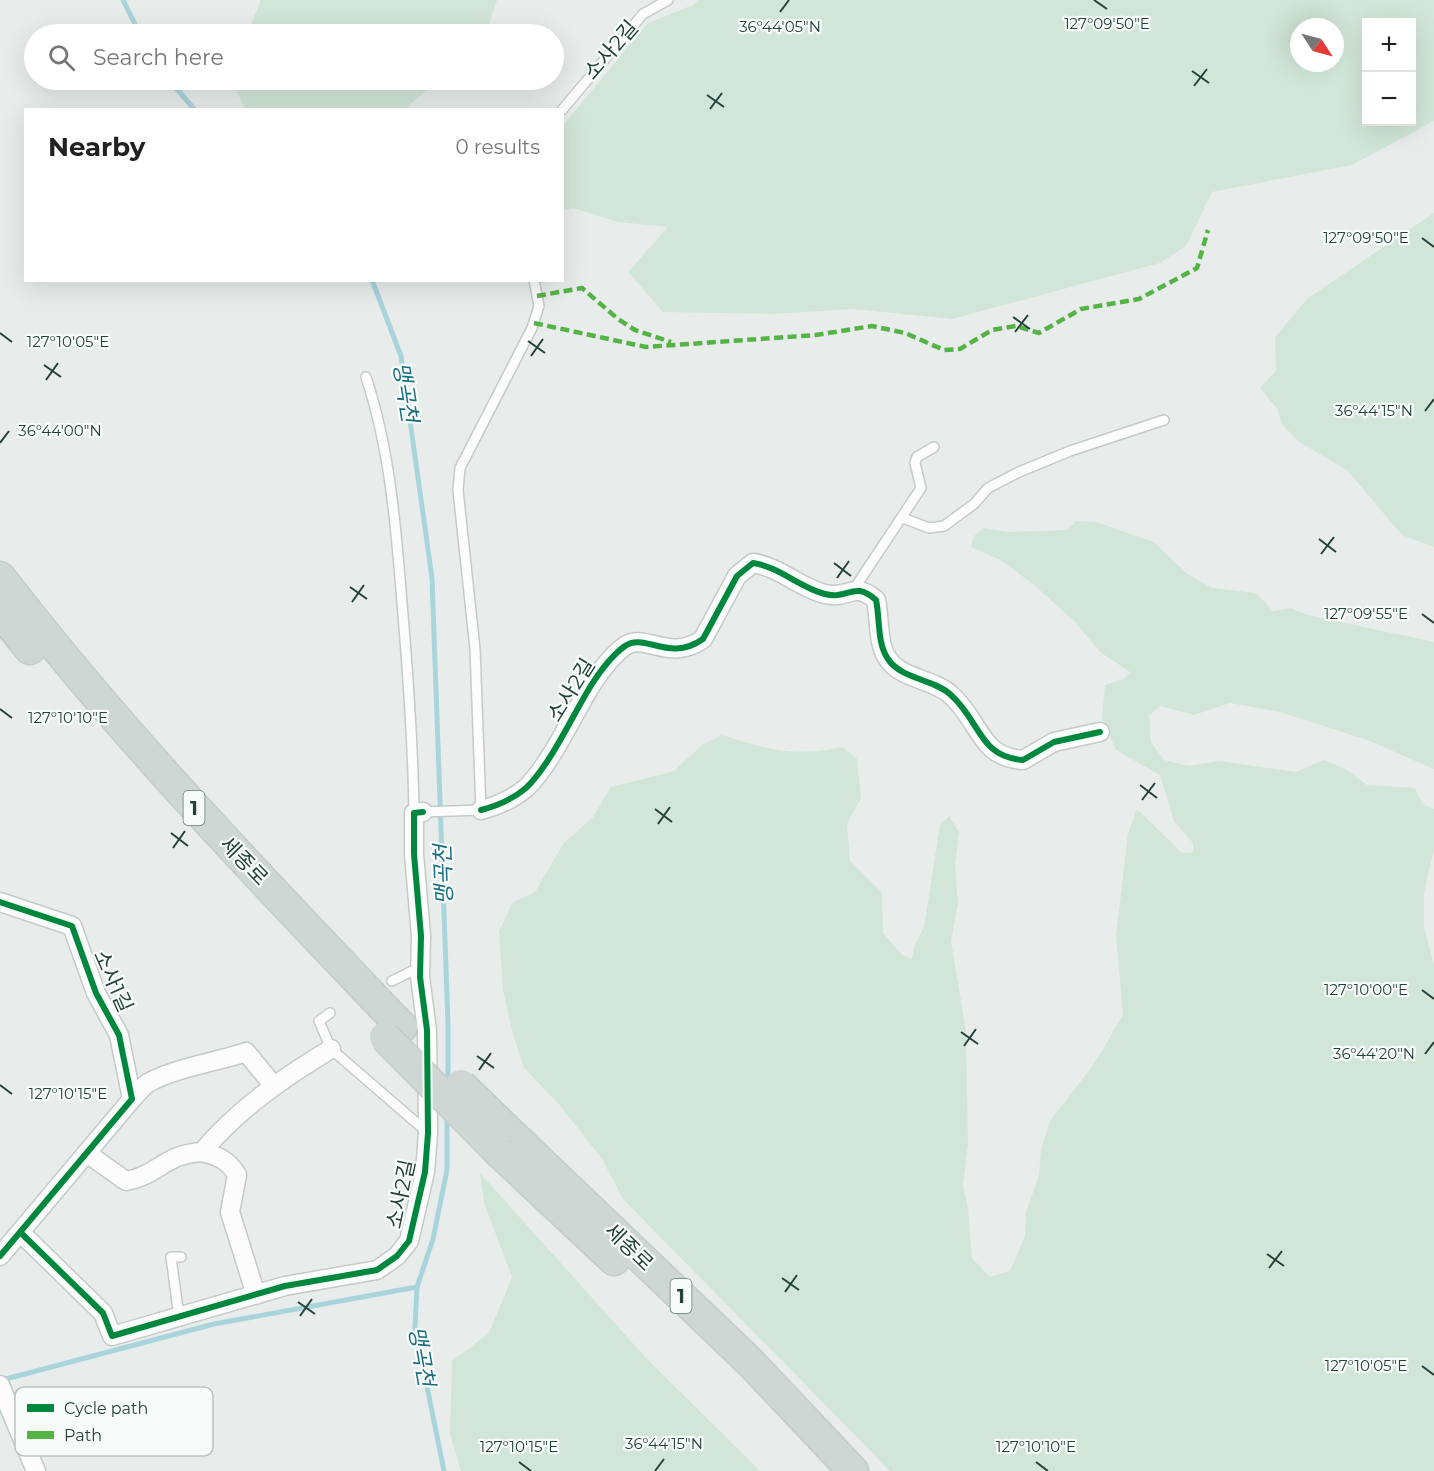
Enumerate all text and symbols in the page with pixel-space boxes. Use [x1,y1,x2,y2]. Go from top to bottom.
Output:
text: 127°09'50"E [1064,14,1150,33]
street label: 소사2길 [578,15,643,84]
text: 36°44'05"N [739,17,821,36]
north arrow [1290,18,1344,72]
map controls [1362,18,1416,126]
button: + [1362,18,1416,72]
search box [24,24,564,90]
icon: search [45,41,78,74]
text: Search here [93,44,224,71]
button: − [1362,72,1416,126]
text: Nearby [48,131,145,163]
text: 0 results [455,135,540,159]
text: 127°09'50"E [1323,228,1409,247]
text: 127°10'05"E [27,332,109,351]
water label: 맹곡천 [387,360,424,427]
text: 36°44'15"N [1335,401,1413,420]
text: 36°44'00"N [18,421,102,440]
text: 127°09'55"E [1324,604,1408,623]
street label: 소사2길 [541,653,600,726]
text: 127°10'10"E [28,708,108,727]
road number: 1 [184,791,204,825]
street label: 세종로 [215,831,273,890]
water label: 맹곡천 [429,841,458,906]
street label: 소사1길 [89,946,138,1016]
text: 127°10'00"E [1324,980,1408,999]
text: 36°44'20"N [1333,1044,1415,1063]
text: 127°10'15"E [29,1084,107,1103]
street label: 소사2길 [381,1157,420,1231]
street label: 세종로 [600,1218,659,1276]
road number: 1 [670,1279,692,1313]
water label: 맹곡천 [403,1324,441,1391]
text: 127°10'05"E [1325,1356,1407,1375]
legend [15,1387,213,1456]
text: Cycle path [64,1399,148,1418]
text: Path [64,1426,102,1445]
text: 36°44'15"N [625,1434,703,1453]
text: 127°10'15"E [480,1437,558,1456]
text: 127°10'10"E [996,1437,1076,1456]

